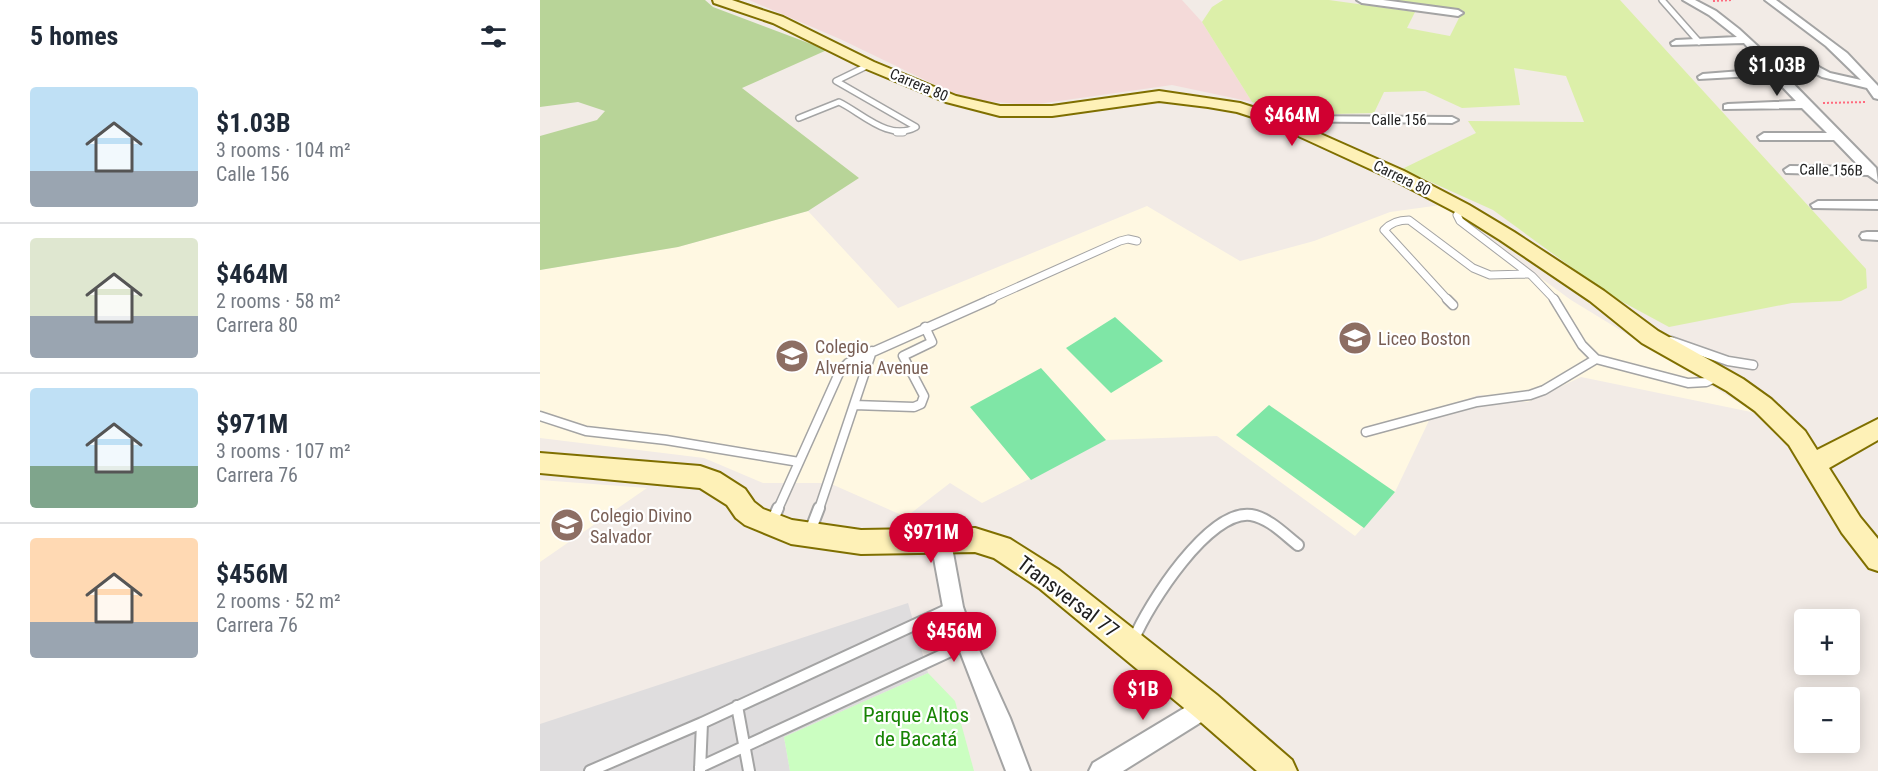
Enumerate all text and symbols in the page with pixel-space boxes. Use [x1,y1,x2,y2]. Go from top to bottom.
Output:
icon: filters [477,20,510,53]
text: 5 homes [30,21,118,51]
pin: $1.03B [1728,46,1826,97]
text: $1.03B [1748,53,1806,77]
street label: Carrera 80 [887,65,951,105]
pin: $464M [1250,96,1334,147]
text: $464M [1264,103,1320,127]
text: $1.03B [216,108,291,138]
icon: home [78,111,150,183]
street label: Calle 156 [1371,111,1427,129]
text: 3 rooms · 104 m² [216,138,351,162]
street label: Carrera 80 [1370,156,1434,200]
street label: Calle 156B [1799,160,1863,180]
text: Calle 156 [216,162,290,186]
text: $464M [216,259,288,289]
icon: home [78,262,150,334]
text: 2 rooms · 58 m² [216,289,341,313]
text: Carrera 80 [216,313,298,337]
school or university icon: Liceo Boston [1337,320,1373,356]
place label: Liceo Boston [1378,328,1471,349]
place label: Colegio Alvernia Avenue [815,336,928,378]
school or university icon: Colegio Alvernia Avenue [774,338,810,374]
text: $971M [216,409,288,439]
icon: home [78,412,150,484]
text: 3 rooms · 107 m² [216,439,351,463]
text: Carrera 76 [216,463,298,487]
place label: Colegio Divino Salvador [590,505,692,547]
school or university icon: Colegio Divino Salvador [549,507,585,543]
pin: $971M [889,513,973,564]
text: $971M [903,520,959,544]
street label: Transversal 77 [1012,551,1124,643]
text: $456M [216,559,288,589]
icon: home [78,562,150,634]
text: 2 rooms · 52 m² [216,589,341,613]
map controls [1794,609,1860,753]
button: + [1794,609,1860,675]
pin: $456M [912,612,996,663]
text: Carrera 76 [216,613,298,637]
text: $456M [926,619,982,643]
pin: $1B [1114,670,1172,721]
text: $1B [1127,677,1159,701]
button: − [1794,687,1860,753]
park label: Parque Altos de Bacatá [863,703,969,751]

